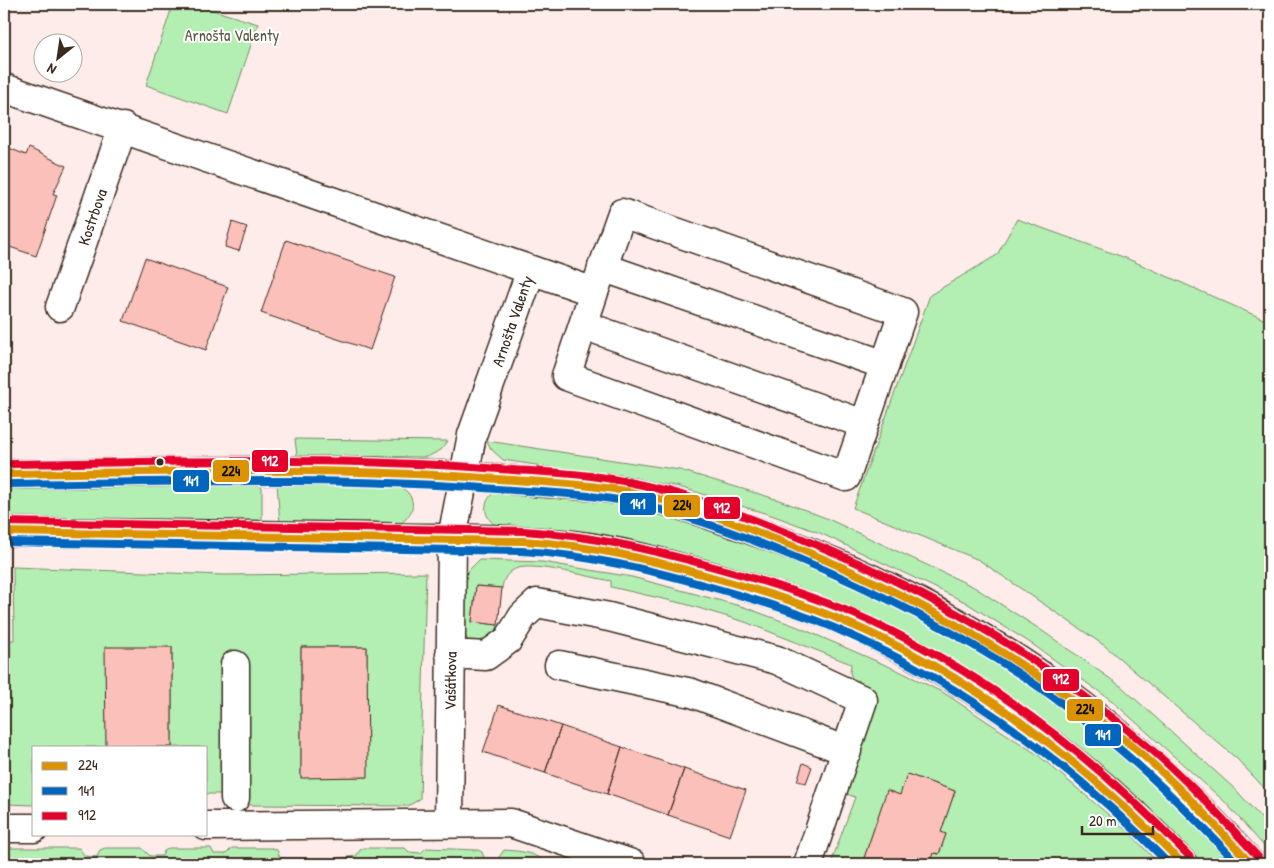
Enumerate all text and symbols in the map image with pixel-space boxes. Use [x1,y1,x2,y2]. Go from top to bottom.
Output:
park label: Arnošta Valenty [185,24,280,46]
north arrow [32,32,82,82]
text: N [43,59,59,80]
street label: Kostrbova [72,186,112,248]
street label: Arnošta Valenty [486,272,538,369]
line badge: 912 [251,449,289,473]
text: 912 [262,451,279,470]
unlabelled marker [155,457,165,467]
line badge: 224 [212,459,250,483]
text: 224 [222,461,241,480]
line badge: 141 [172,469,210,493]
text: 141 [183,471,199,490]
line badge: 141 [619,492,657,516]
text: 141 [630,494,646,513]
line badge: 224 [663,494,701,518]
text: 224 [673,495,692,514]
line badge: 912 [703,496,741,520]
text: 912 [714,498,731,517]
street label: Vašátkova [438,651,462,711]
line badge: 912 [1042,668,1080,692]
text: 912 [1053,669,1070,688]
line badge: 224 [1066,698,1104,722]
text: 224 [1076,699,1095,718]
line badge: 141 [1084,723,1122,747]
text: 141 [1095,725,1111,744]
legend [32,746,208,836]
text: 224 [78,754,98,775]
text: 141 [78,780,95,801]
scale bar [1082,803,1153,835]
text: 912 [78,804,96,825]
text: 20 m [1089,810,1116,831]

